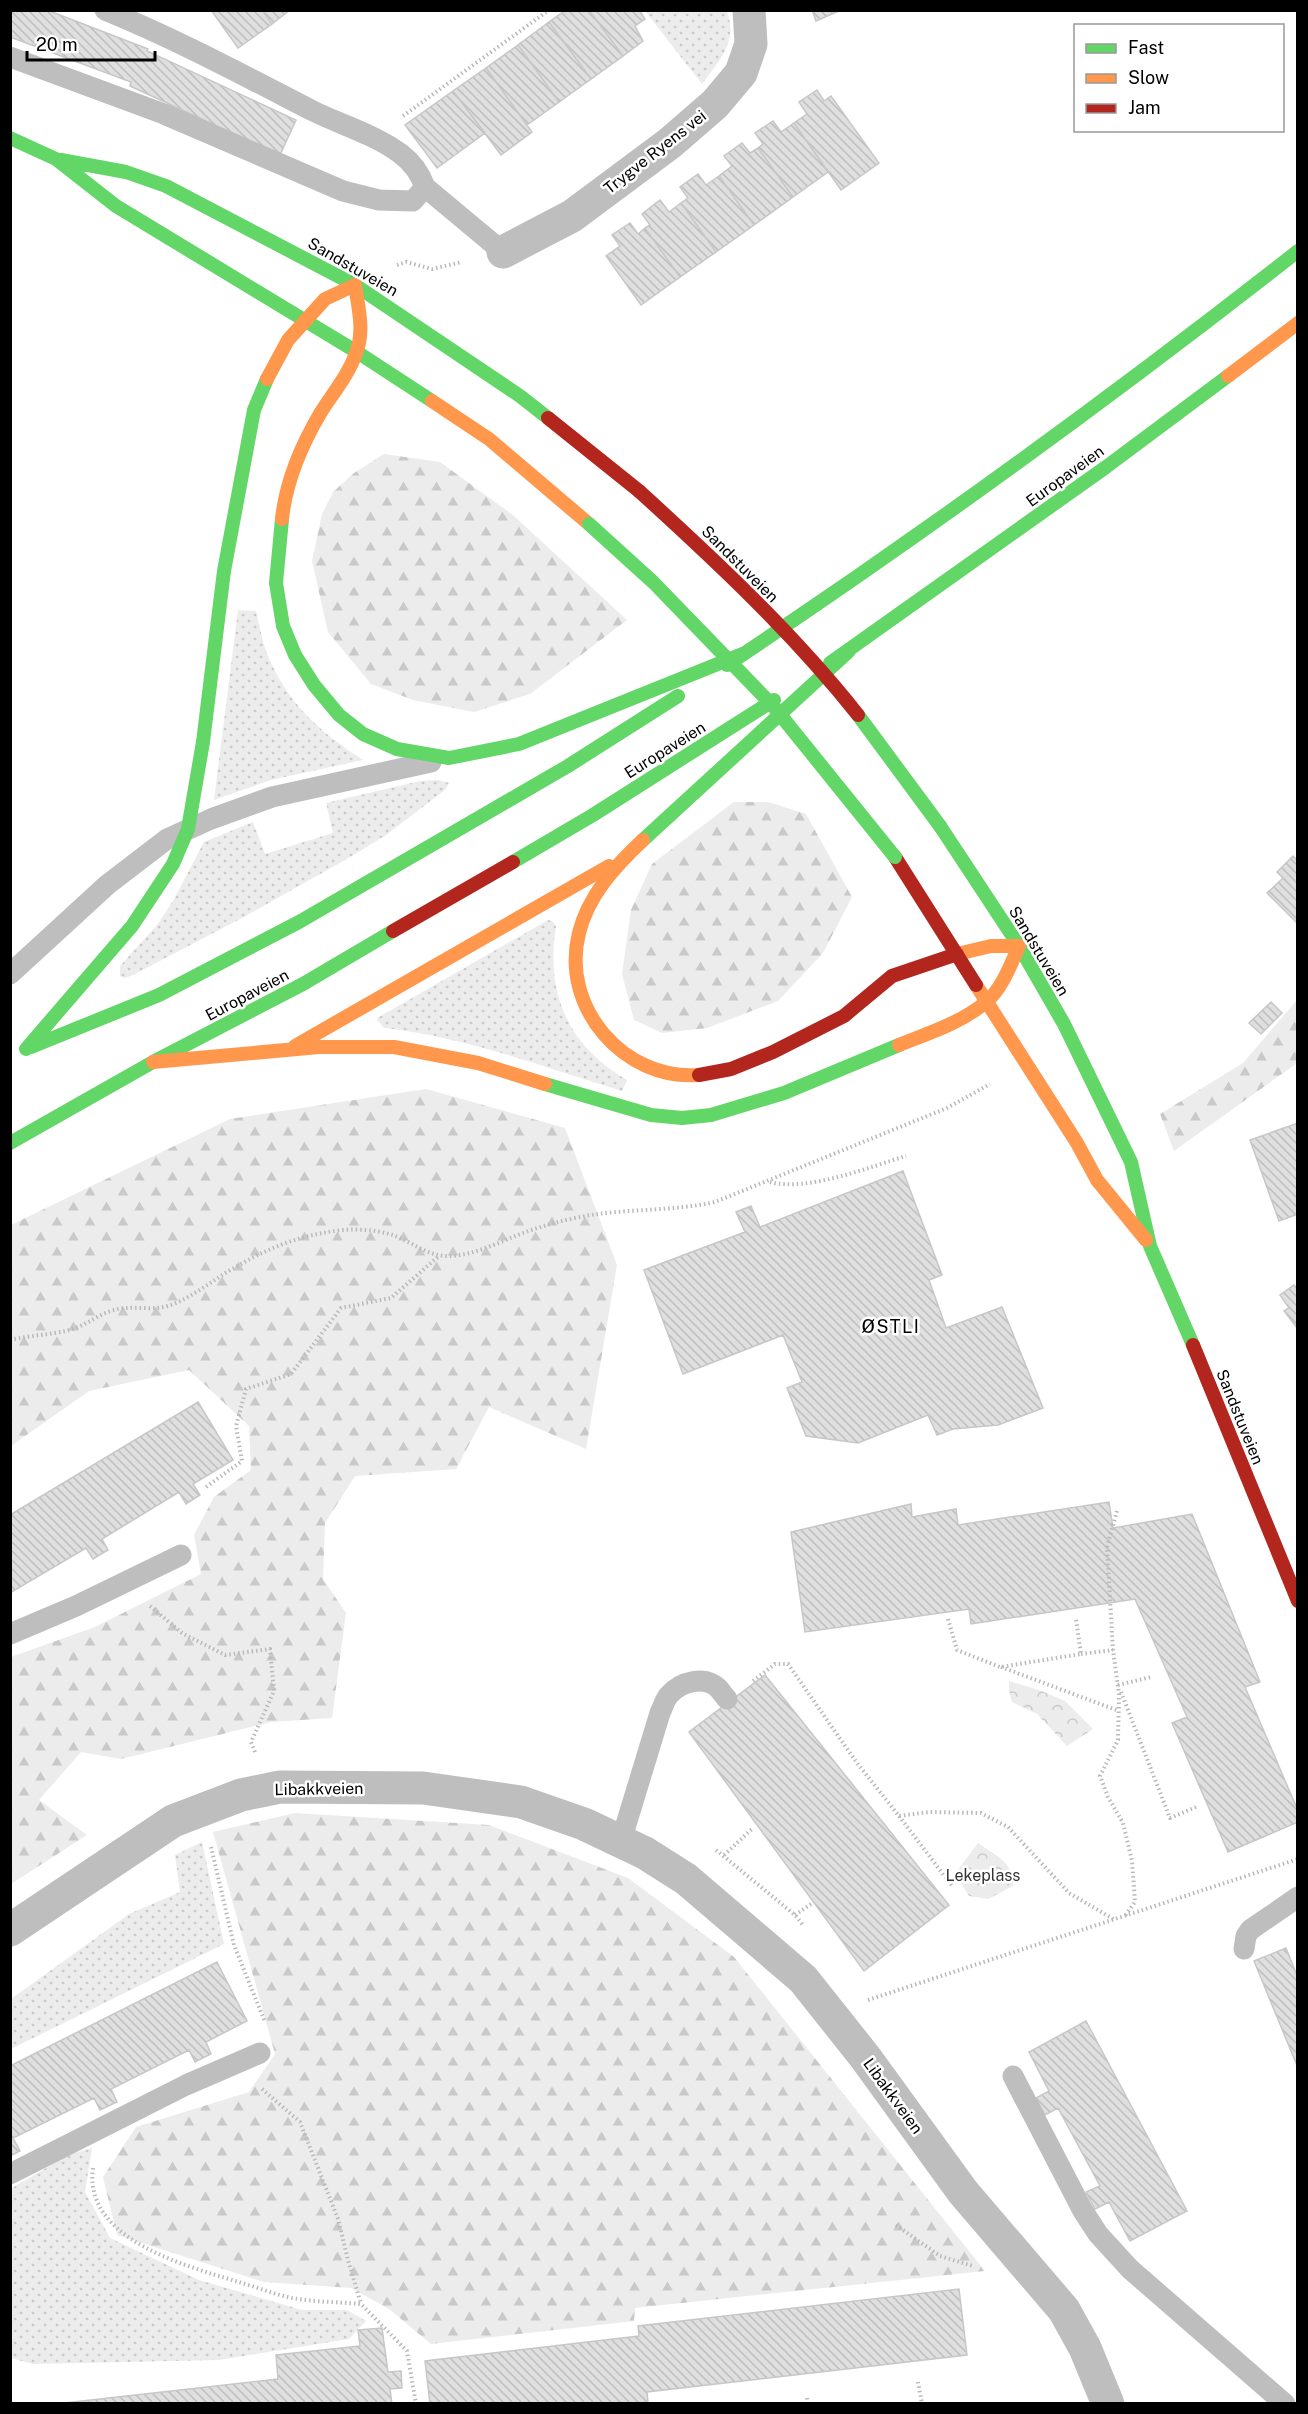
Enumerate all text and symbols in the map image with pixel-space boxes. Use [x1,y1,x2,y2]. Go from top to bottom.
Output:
scale bar [27,24,154,62]
legend [1074,24,1284,132]
text: 20 m [36,34,78,55]
text: Fast [1128,37,1164,58]
text: Slow [1128,67,1169,88]
text: Jam [1128,97,1161,118]
street label: Trygve Ryens vei [600,106,710,198]
street label: Sandstuveien [305,234,401,300]
street label: Europaveien [1022,441,1108,511]
street label: Sandstuveien [698,522,782,606]
street label: Europaveien [621,718,709,782]
street label: Sandstuveien [1005,903,1073,999]
street label: Europaveien [202,965,292,1025]
district label: ØSTLI [862,1316,920,1337]
street label: Sandstuveien [1212,1367,1268,1467]
street label: Libakkveien [274,1779,364,1799]
park label: Lekeplass [946,1866,1020,1885]
street label: Libakkveien [859,2054,927,2138]

